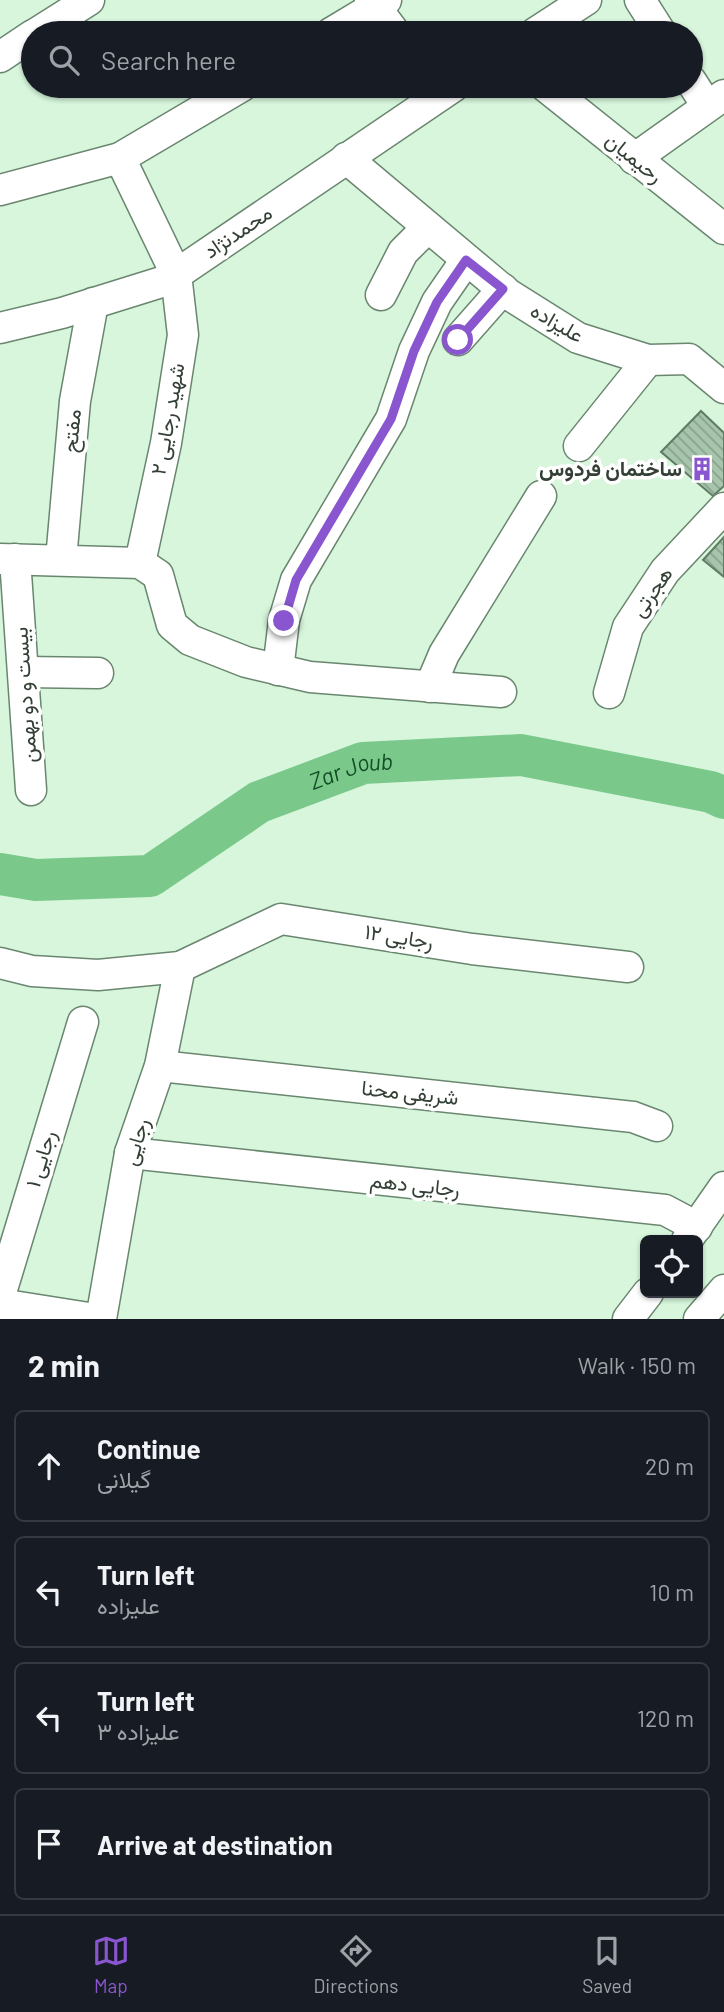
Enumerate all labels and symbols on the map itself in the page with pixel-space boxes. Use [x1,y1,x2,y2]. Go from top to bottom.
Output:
street label: رحیمیان [600,126,669,189]
street label: محمدنژاد [198,199,277,264]
street label: علیزاده [526,297,589,349]
route start [442,324,473,355]
street label: شهید رجایی ۲ [144,361,191,477]
street label: مفتح [56,408,88,454]
place label: ساختمان فردوس [539,455,682,482]
building icon: ساختمان فردوس [688,455,716,483]
street label: هجرتی [625,561,679,622]
route end [268,605,299,636]
street label: بیست و دو بهمن [6,626,43,764]
water label: Zar Joub [305,747,393,795]
street label: رجایی ۱۲ [363,918,435,955]
street label: شریفی محنا [360,1074,460,1111]
street label: رجایی [116,1115,155,1169]
street label: رجایی ۱ [19,1127,62,1191]
street label: رجایی دهم [369,1166,461,1204]

